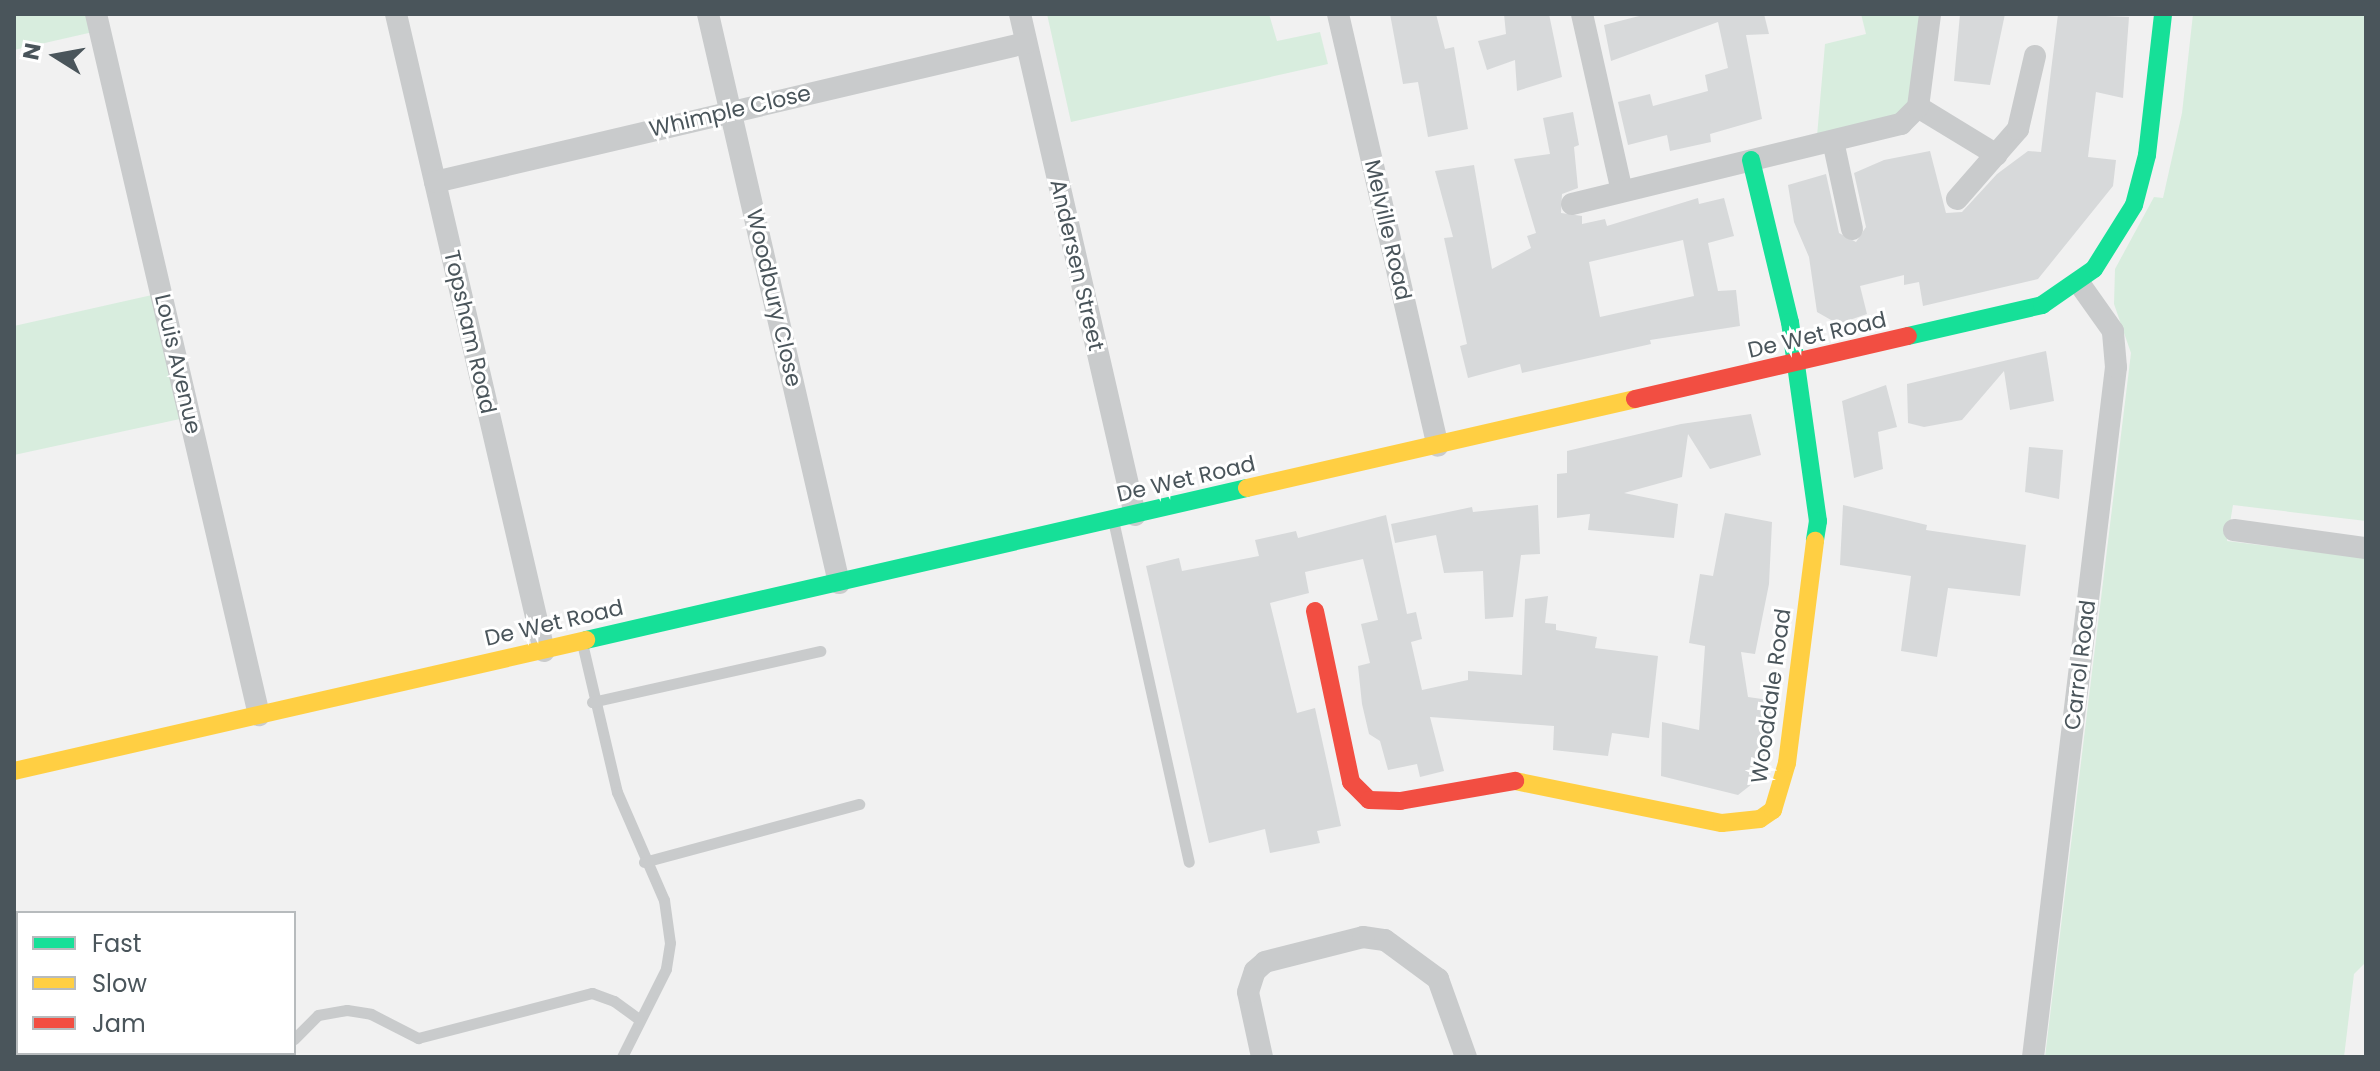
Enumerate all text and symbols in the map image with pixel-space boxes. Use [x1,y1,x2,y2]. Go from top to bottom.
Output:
north arrow [16,16,96,96]
text: N [15,40,49,62]
street label: Whimple Close [647,80,813,142]
street label: Melville Road [1359,157,1417,303]
street label: Andersen Street [1044,177,1110,353]
street label: Woodbury Close [741,207,807,389]
street label: Topsham Road [438,248,502,416]
street label: Louis Avenue [149,291,207,437]
street label: De Wet Road [1745,306,1889,364]
street label: De Wet Road [1114,450,1258,508]
street label: De Wet Road [482,594,626,652]
street label: Carrol Road [2059,598,2101,732]
street label: Wooddale Road [1746,607,1796,785]
legend [16,911,296,1055]
text: Fast [92,927,142,960]
text: Slow [92,967,147,1000]
text: Jam [92,1007,146,1040]

